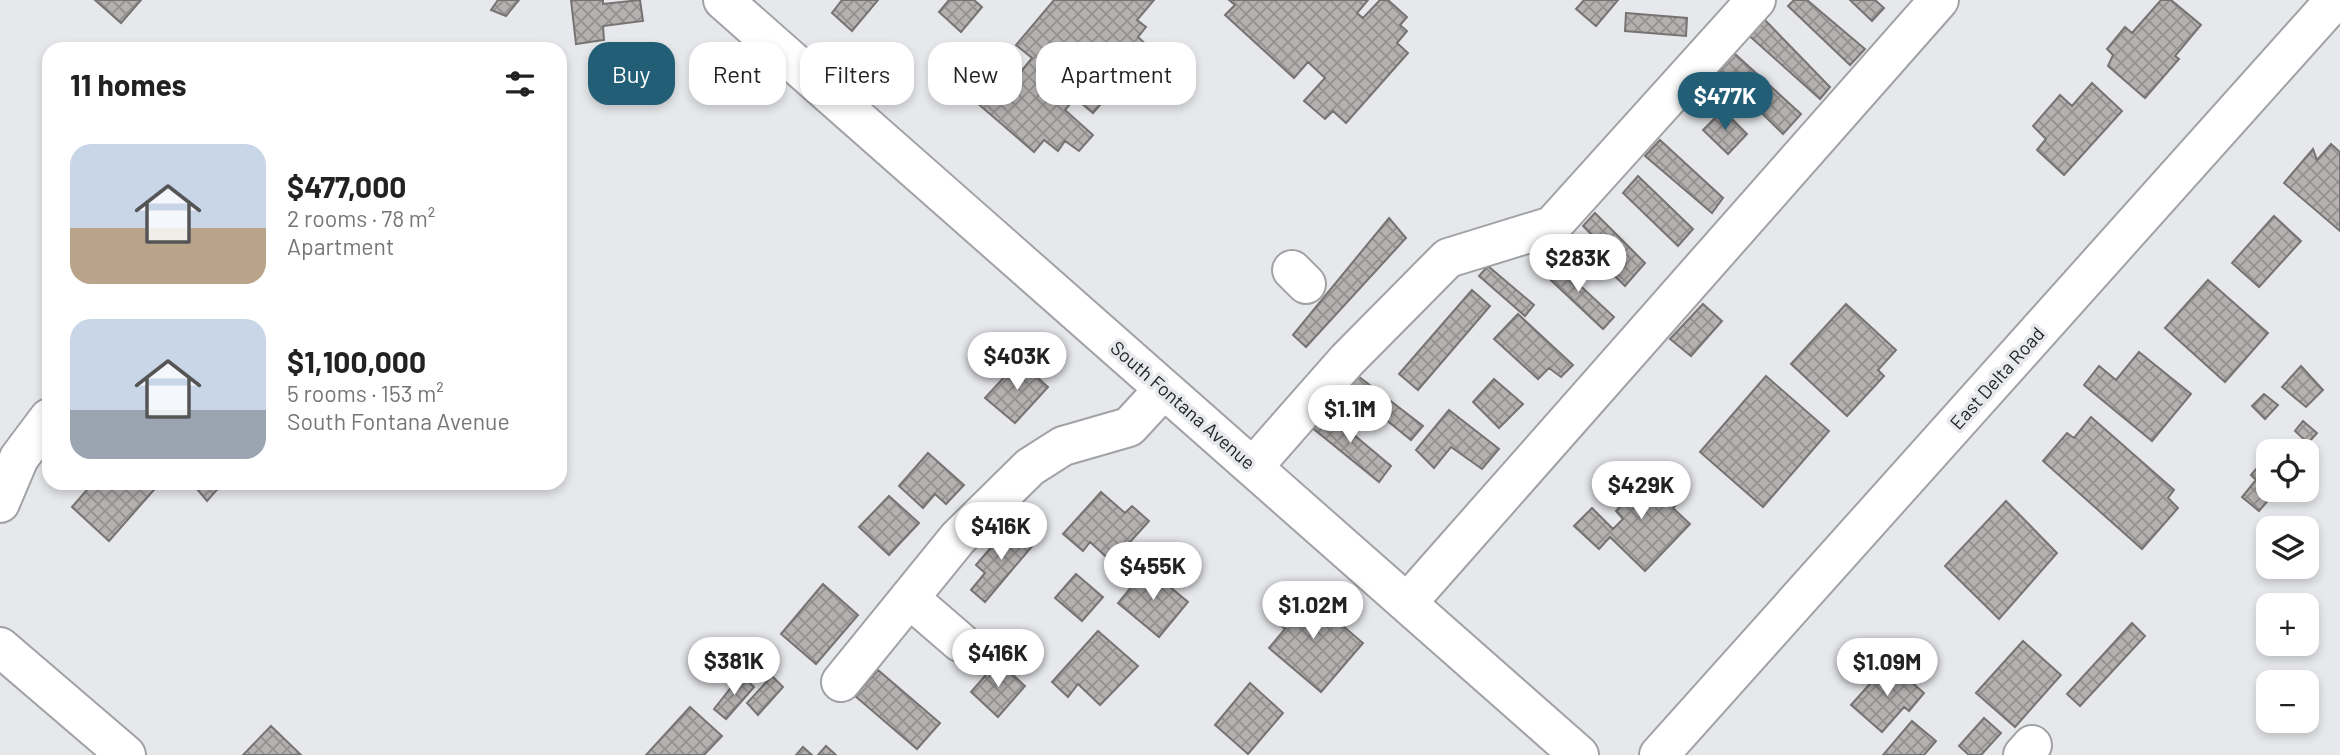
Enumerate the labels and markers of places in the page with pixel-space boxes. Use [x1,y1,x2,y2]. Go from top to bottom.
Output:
pin: $477K [1676,72,1774,132]
pin: $283K [1529,234,1627,294]
pin: $403K [968,332,1066,392]
pin: $1.1M [1301,386,1399,445]
pin: $429K [1592,462,1690,521]
pin: $416K [952,503,1050,562]
pin: $455K [1104,542,1202,602]
pin: $1.02M [1256,582,1370,641]
pin: $416K [949,630,1047,689]
pin: $381K [685,638,783,697]
pin: $1.09M [1830,638,1944,698]

